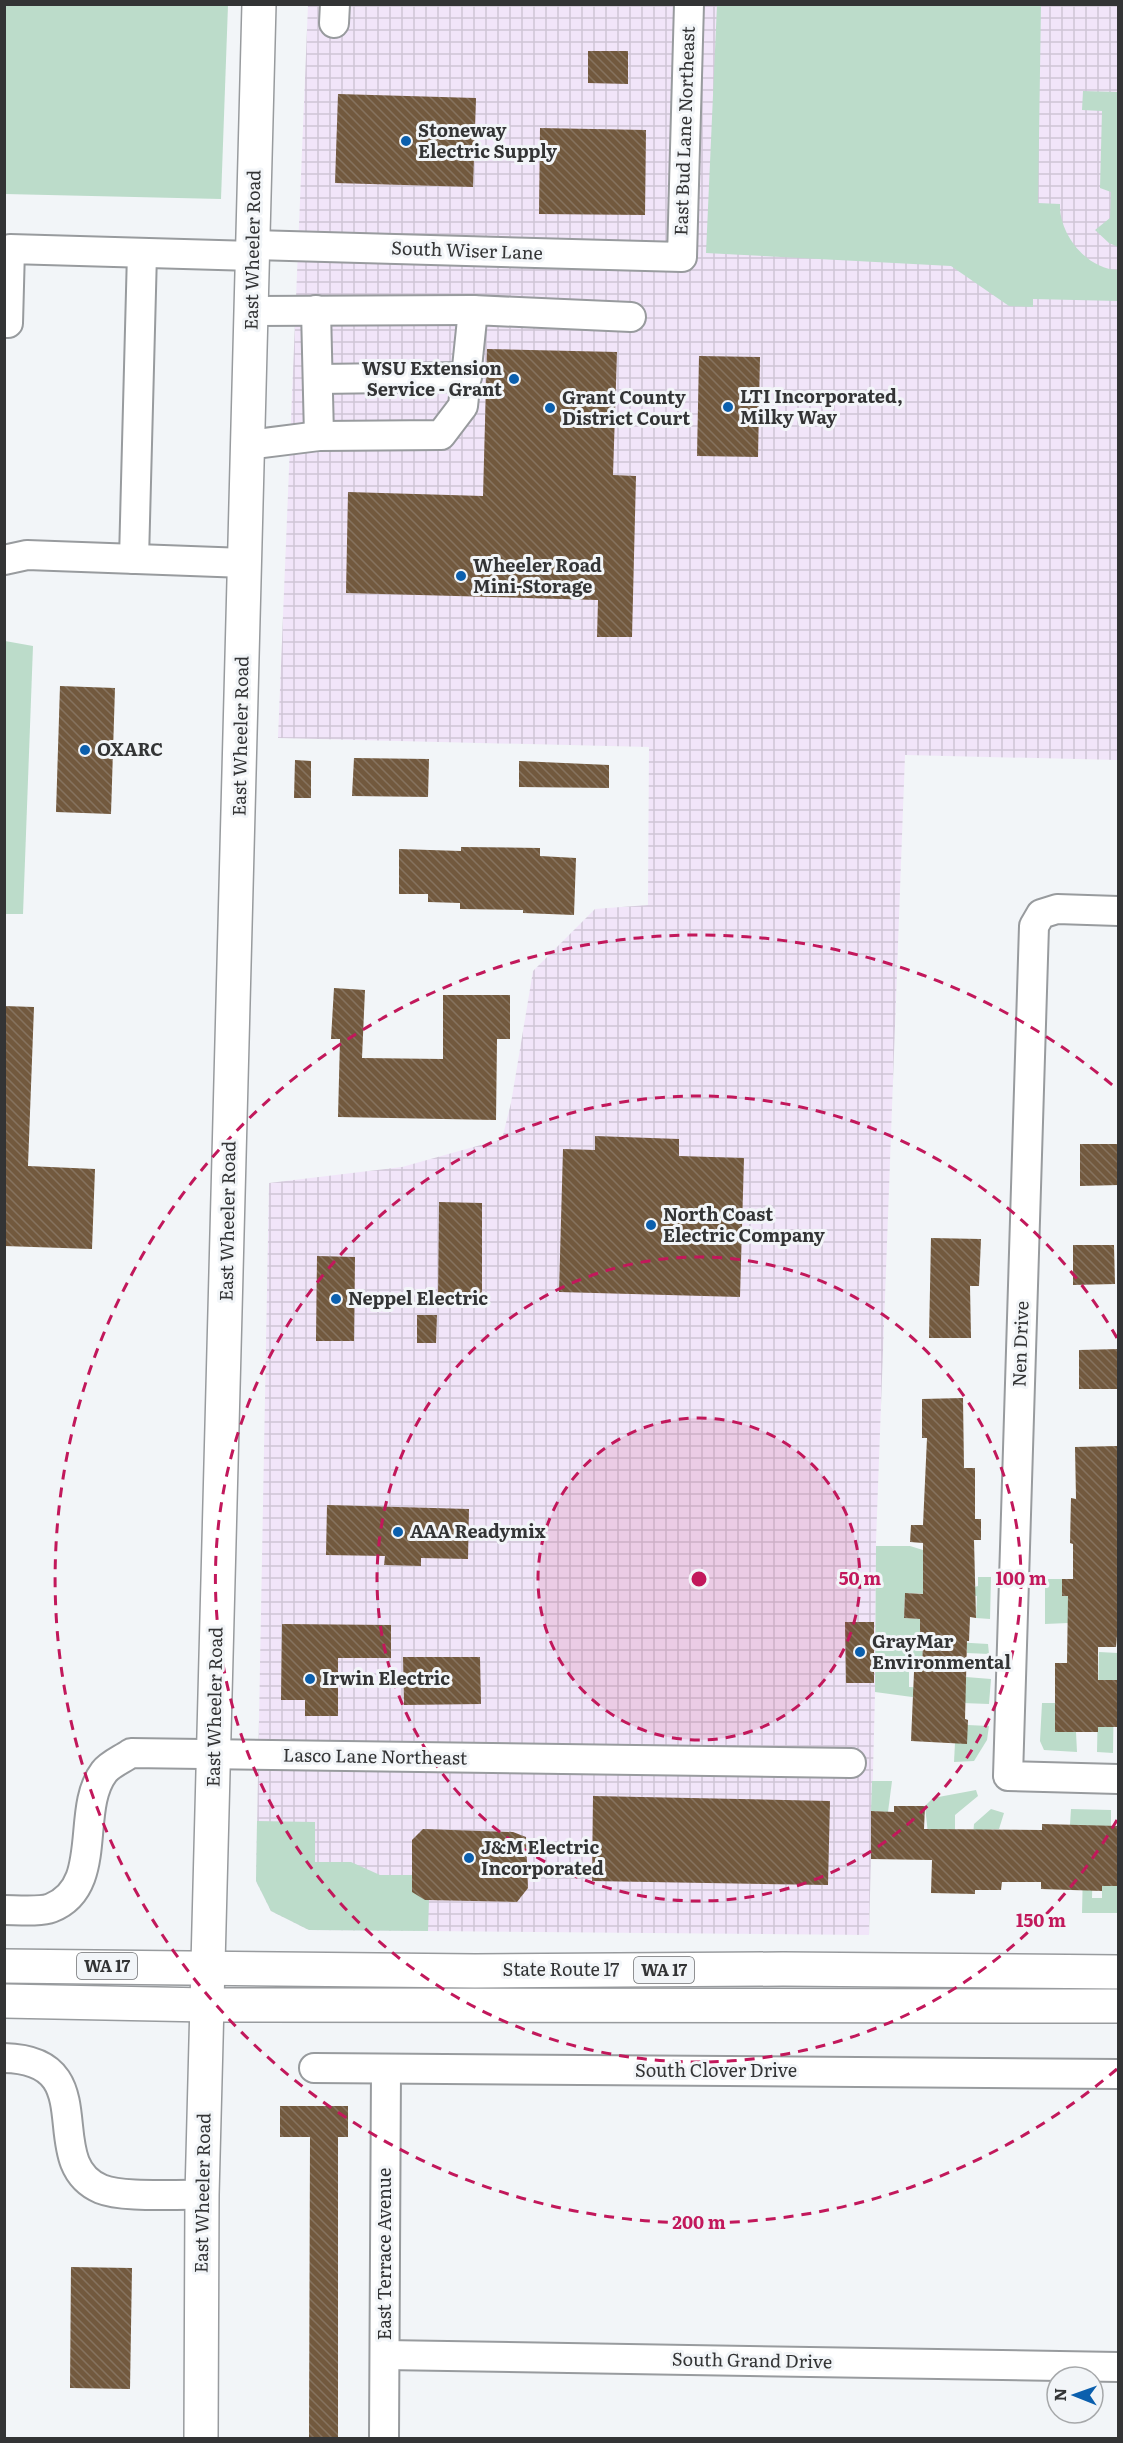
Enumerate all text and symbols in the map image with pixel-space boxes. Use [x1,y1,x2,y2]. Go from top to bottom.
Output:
street label: East Bud Lane Northeast [666,25,701,236]
place label: Stoneway Electric Supply [418,116,557,164]
marker: Stoneway Electric Supply [399,134,413,148]
street label: East Wheeler Road [237,170,266,330]
street label: South Wiser Lane [391,233,543,266]
place label: WSU Extension Service - Grant [362,354,502,402]
marker: WSU Extension Service - Grant [507,372,521,386]
place label: LTI Incorporated, Milky Way [740,382,903,430]
place label: Grant County District Court [562,383,690,431]
marker: LTI Incorporated, Milky Way [721,400,735,414]
marker: Grant County District Court [543,401,557,415]
place label: Wheeler Road Mini-Storage [473,551,602,599]
marker: Wheeler Road Mini-Storage [454,569,468,583]
street label: East Wheeler Road [225,656,254,816]
place label: OXARC [97,735,163,762]
marker: OXARC [78,743,92,757]
street label: East Wheeler Road [212,1141,241,1301]
place label: North Coast Electric Company [663,1200,825,1248]
marker: North Coast Electric Company [644,1218,658,1232]
place label: Neppel Electric [348,1284,488,1311]
marker: Neppel Electric [329,1292,343,1306]
street label: Nen Drive [1005,1300,1034,1387]
place label: AAA Readymix [410,1517,546,1544]
marker: AAA Readymix [391,1525,405,1539]
text: 50 m [839,1564,881,1591]
text: 100 m [995,1564,1047,1591]
centre of rings [689,1569,709,1589]
street label: East Wheeler Road [199,1627,228,1787]
place label: GrayMar Environmental [872,1627,1011,1675]
marker: GrayMar Environmental [853,1645,867,1659]
place label: Irwin Electric [322,1664,450,1691]
marker: Irwin Electric [303,1672,317,1686]
street label: Lasco Lane Northeast [283,1740,468,1771]
place label: J&M Electric Incorporated [481,1833,604,1881]
marker: J&M Electric Incorporated [462,1851,476,1865]
text: 150 m [1016,1906,1066,1933]
road number: WA 17 [77,1953,137,1979]
street label: State Route 17 [503,1955,619,1982]
road number: WA 17 [634,1957,694,1983]
street label: South Clover Drive [635,2056,797,2083]
street label: East Wheeler Road [187,2113,216,2273]
street label: East Terrace Avenue [370,2168,397,2340]
text: 200 m [672,2208,726,2235]
street label: South Grand Drive [672,2345,832,2374]
north arrow [1045,2365,1105,2425]
text: N [1047,2388,1071,2402]

